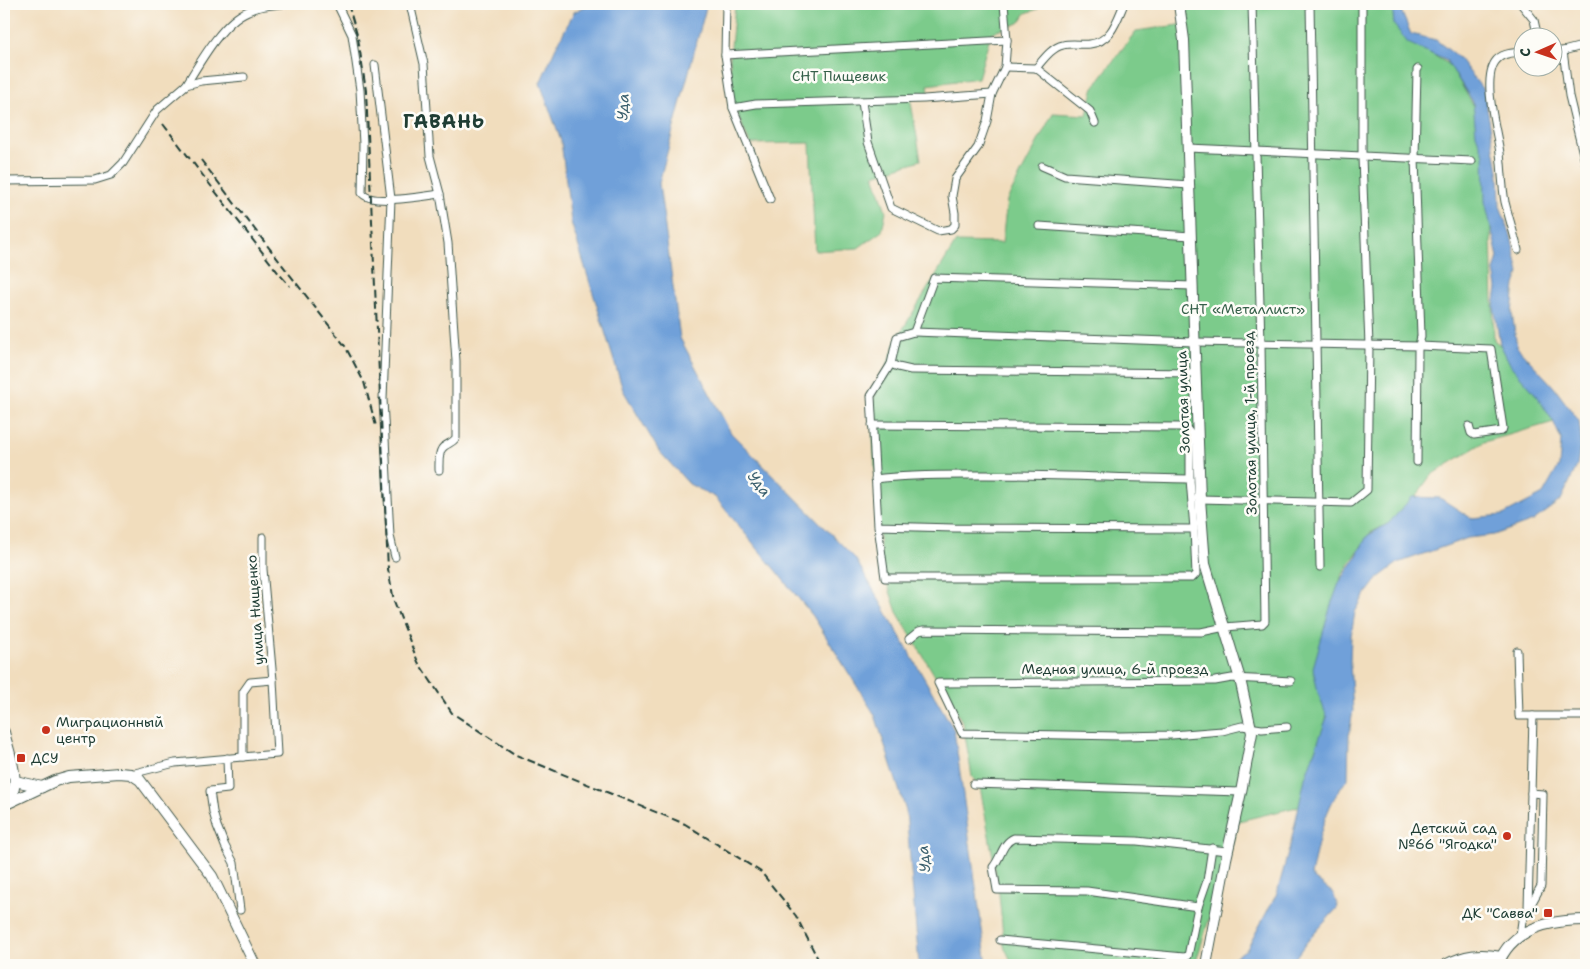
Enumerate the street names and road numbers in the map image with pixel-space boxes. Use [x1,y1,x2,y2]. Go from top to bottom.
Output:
street label: Золотая улица, 1-й проезд [1239,331,1261,515]
street label: Золотая улица [1172,350,1194,454]
street label: улица Нищенко [242,554,268,666]
street label: Медная улица, 6-й проезд [1022,660,1209,678]

